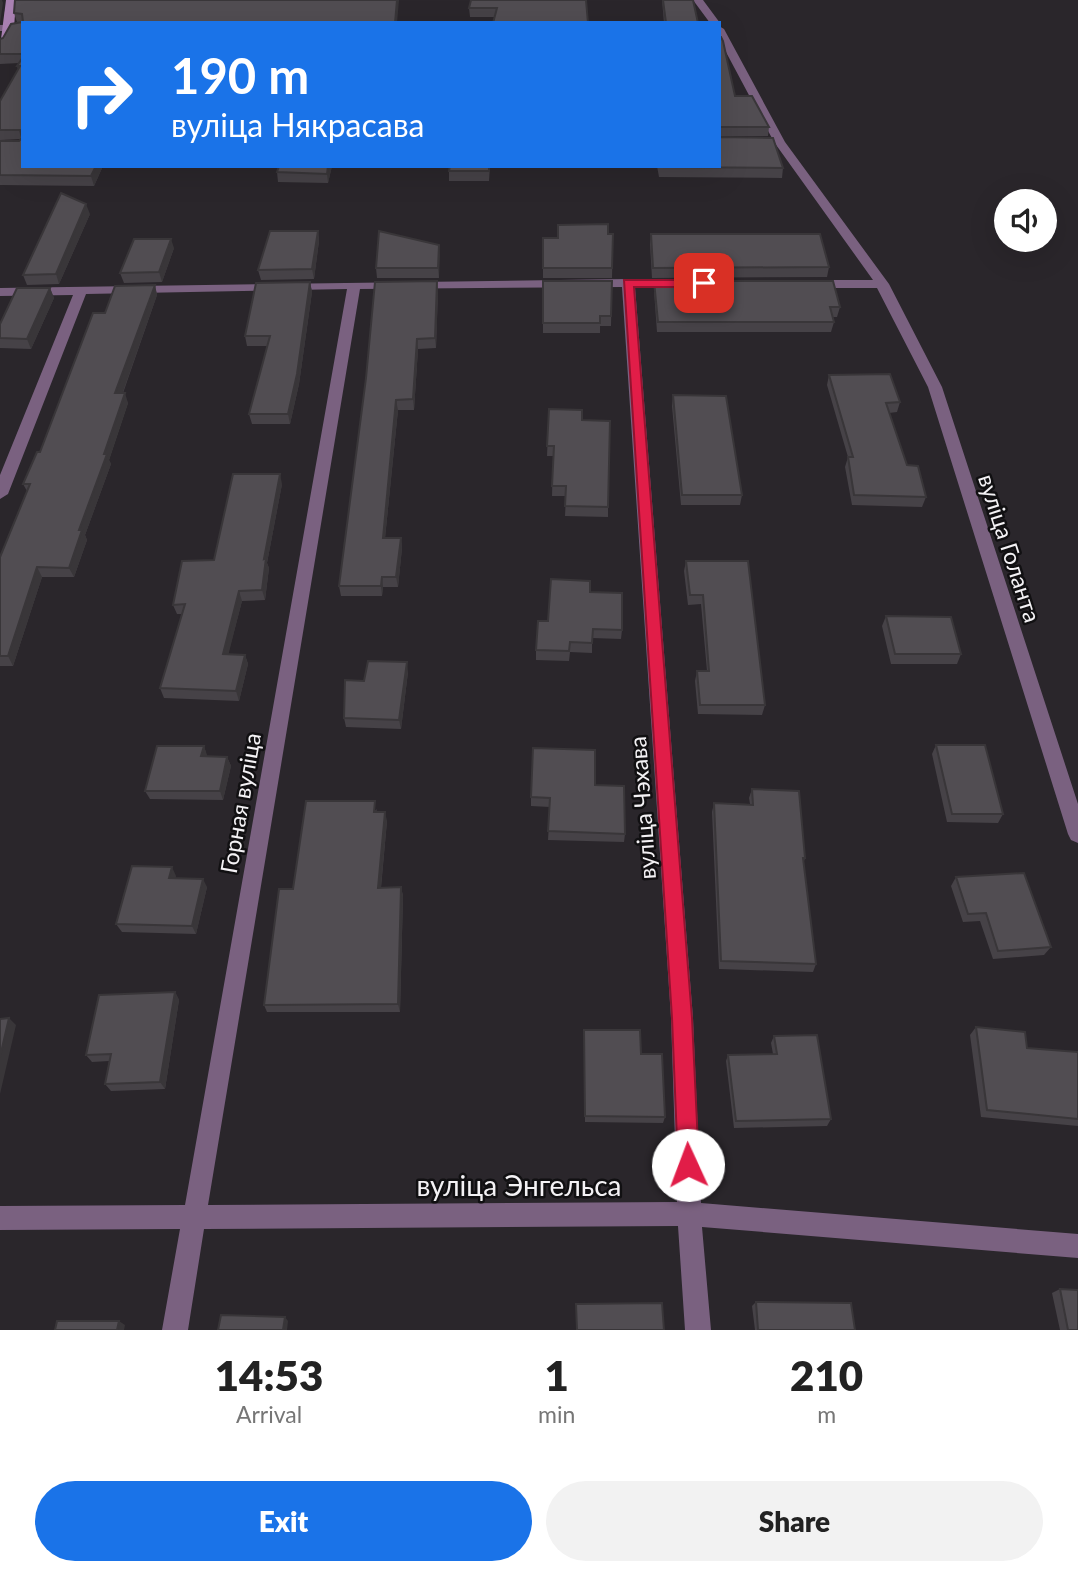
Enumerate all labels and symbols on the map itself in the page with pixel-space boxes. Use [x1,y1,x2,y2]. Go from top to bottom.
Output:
pin [674,253,734,313]
street label: вуліца Голанта [973,470,1047,626]
street label: Горная вуліца [214,731,266,875]
street label: вуліца Чэхава [623,736,661,880]
position arrow [651,1128,725,1202]
street label: вуліца Энгельса [417,1168,621,1202]

